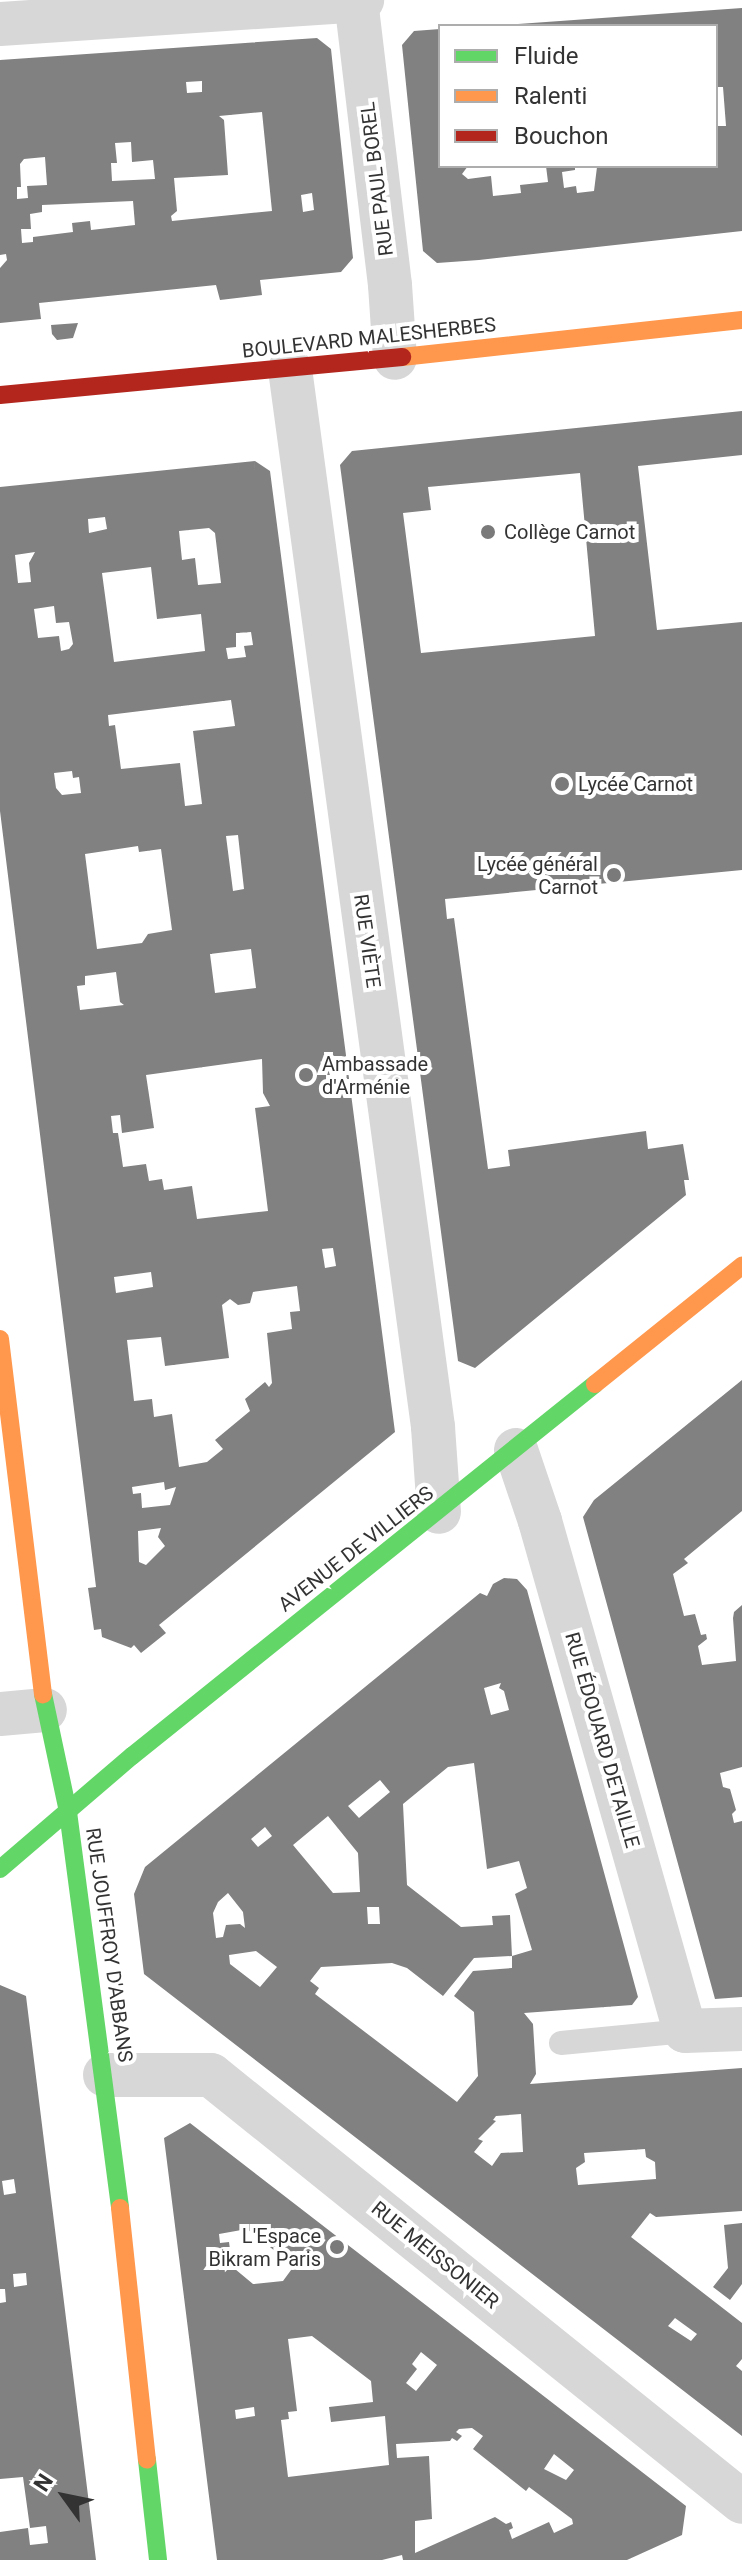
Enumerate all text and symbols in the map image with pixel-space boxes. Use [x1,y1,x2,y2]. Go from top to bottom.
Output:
legend [438,24,718,168]
text: Fluide [514,42,578,70]
text: Ralenti [514,82,587,110]
street label: RUE PAUL BOREL [356,101,398,257]
text: Bouchon [514,122,609,150]
street label: BOULEVARD MALESHERBES [241,313,497,363]
place label: Collège Carnot [504,520,635,544]
marker: Collège Carnot [479,523,497,541]
place label: Lycée Carnot [578,772,693,796]
marker: Lycée Carnot [553,775,571,793]
place label: Lycée général Carnot [477,852,598,899]
marker: Lycée général Carnot [605,866,623,884]
street label: RUE VIÈTE [349,892,385,990]
place label: Ambassade d'Arménie [322,1052,428,1099]
marker: Ambassade d'Arménie [297,1066,315,1084]
street label: AVENUE DE VILLIERS [274,1481,438,1617]
street label: RUE ÉDOUARD DETAILLE [560,1629,644,1851]
street label: RUE JOUFFROY D'ABBANS [81,1826,137,2064]
street label: RUE MEISSONIER [367,2196,503,2314]
place label: L'Espace Bikram Paris [208,2224,321,2271]
marker: L'Espace Bikram Paris [328,2238,346,2256]
north arrow [24,2456,104,2536]
text: N [29,2469,58,2496]

